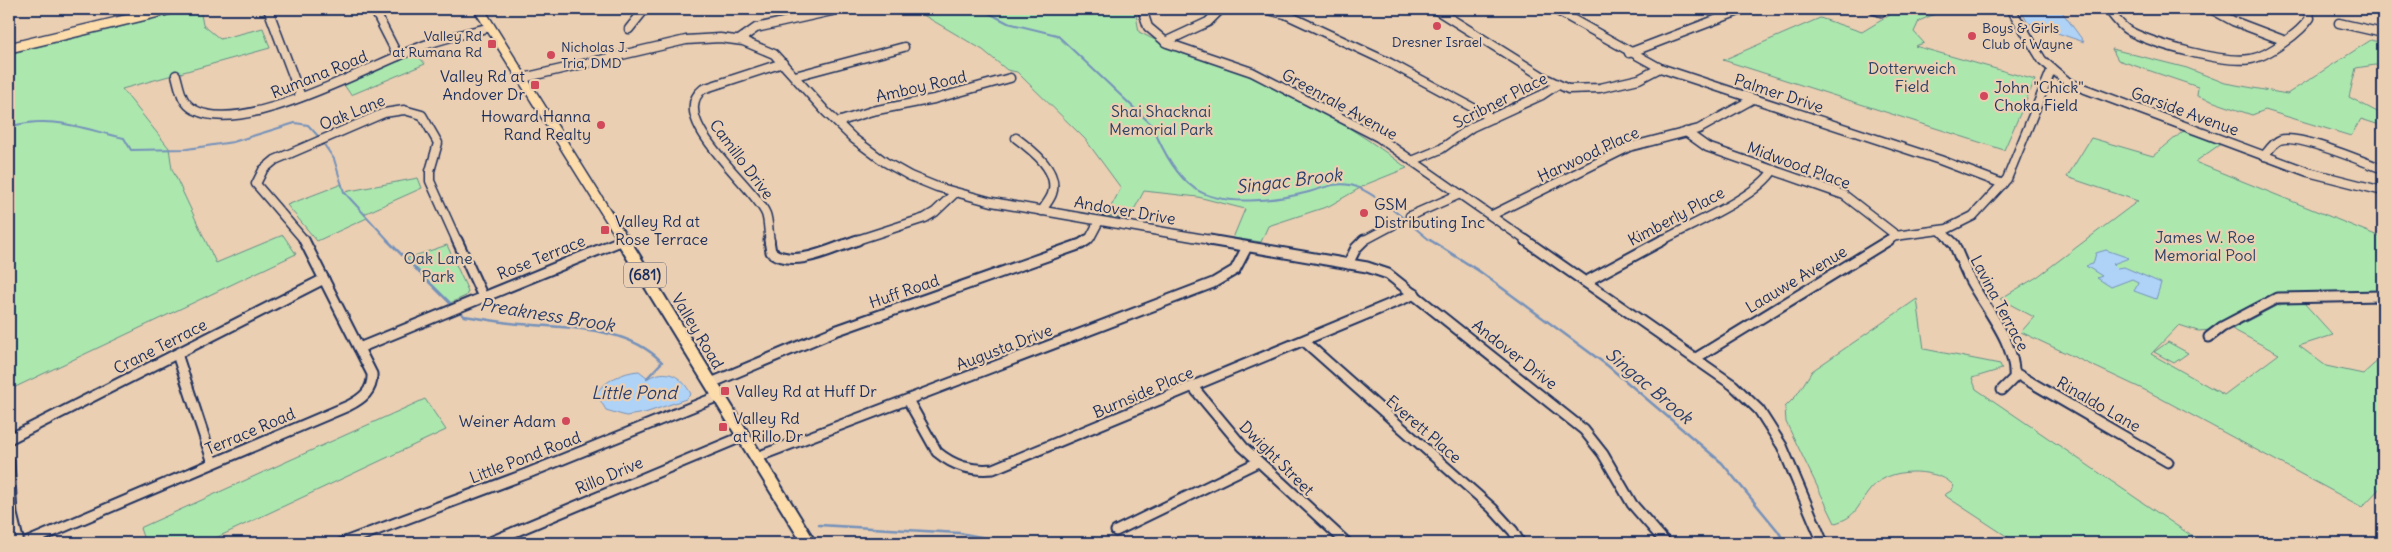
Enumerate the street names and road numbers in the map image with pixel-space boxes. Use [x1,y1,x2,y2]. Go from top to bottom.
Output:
street label: Rumana Road [268,46,370,102]
street label: Greenrale Avenue [1279,64,1401,144]
street label: Amboy Road [874,66,968,106]
street label: Scribner Place [1450,68,1550,132]
street label: Palmer Drive [1732,69,1826,117]
street label: Garside Avenue [2128,82,2242,140]
street label: Oak Lane [316,90,388,134]
street label: Camillo Drive [705,115,779,203]
street label: Harwood Place [1534,122,1642,186]
street label: Midwood Place [1745,137,1853,193]
street label: Kimberly Place [1624,182,1728,250]
street label: Andover Drive [1073,191,1177,229]
street label: Rose Terrace [494,230,588,284]
street label: Laauwe Avenue [1742,241,1850,317]
street label: Lavina Terrace [1966,252,2034,354]
road number: (681) [624,262,666,288]
street label: Huff Road [866,270,942,312]
street label: Valley Road [668,290,728,372]
street label: Crane Terrace [110,314,210,378]
street label: Andover Drive [1468,315,1562,393]
street label: Augusta Drive [953,320,1055,374]
street label: Burnside Place [1090,362,1196,422]
street label: Rinaldo Lane [2053,372,2145,436]
street label: Everett Place [1382,391,1466,467]
street label: Terrace Road [202,403,298,459]
street label: Dwight Street [1235,416,1319,500]
street label: Little Pond Road [467,427,583,487]
street label: Rillo Drive [572,452,646,498]

